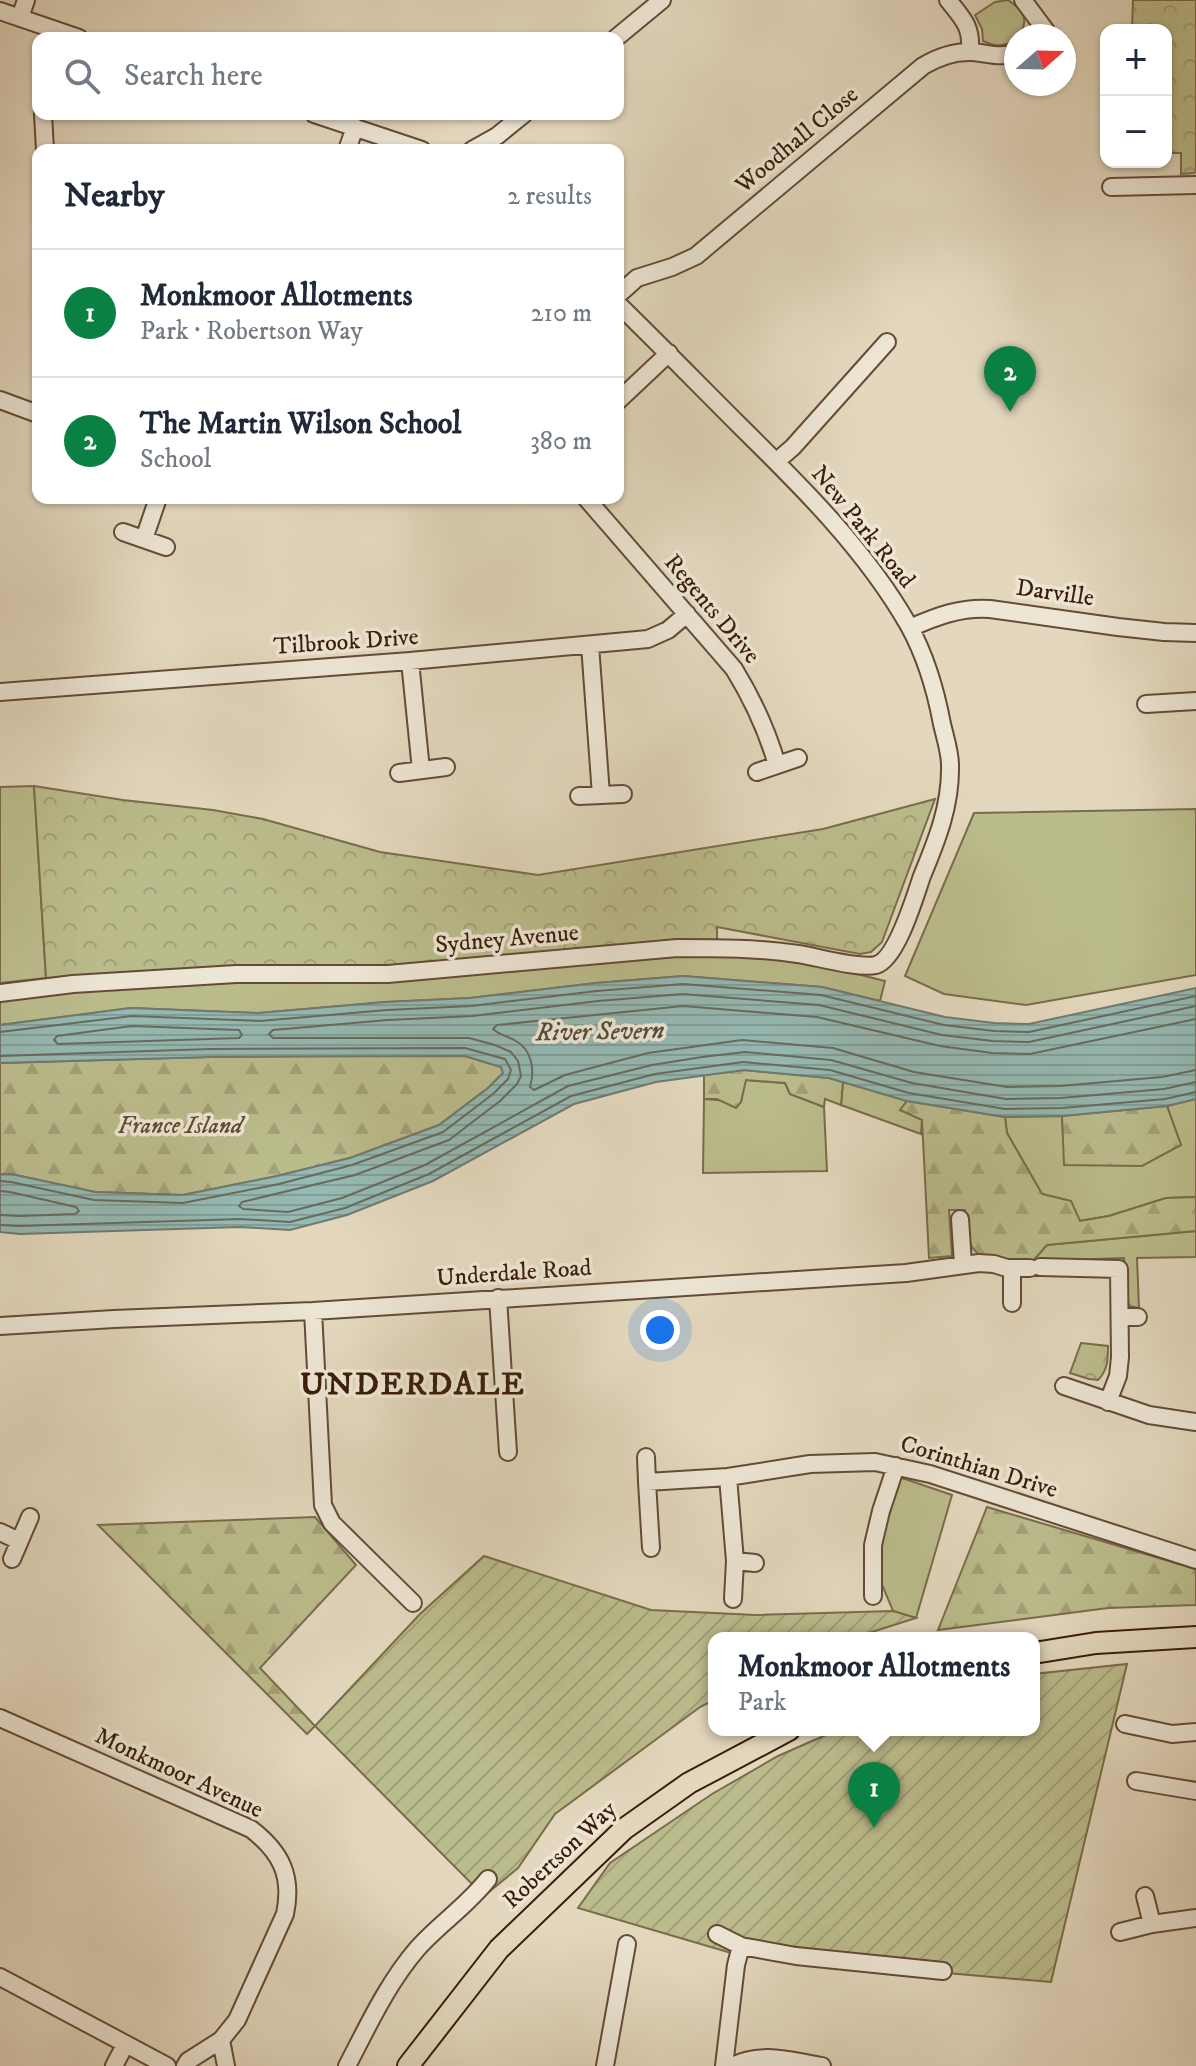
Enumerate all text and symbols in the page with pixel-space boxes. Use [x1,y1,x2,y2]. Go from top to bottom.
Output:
north arrow [1004,24,1076,96]
map controls [1100,24,1172,168]
button: + [1100,24,1172,96]
search box [32,32,624,120]
icon: search [60,54,104,98]
text: Search here [124,58,263,95]
street label: Woodhall Close [729,80,865,201]
button: − [1100,96,1172,168]
text: Nearby [64,175,165,217]
text: 2 results [507,180,592,213]
text: Monkmoor Allotments [140,278,412,315]
text: 1 [85,297,95,330]
text: 210 m [531,297,592,330]
text: Park · Robertson Way [140,315,363,348]
pin: 2 [984,346,1036,412]
text: The Martin Wilson School [140,406,461,443]
text: 2 [84,425,96,458]
text: 380 m [530,425,592,458]
text: School [140,443,211,476]
street label: New Park Road [804,460,922,594]
street label: Regents Drive [657,548,767,670]
street label: Darville [1014,573,1096,613]
street label: Tilbrook Drive [272,622,420,662]
street label: Sydney Avenue [434,918,580,960]
water label: River Severn [534,1014,665,1050]
park label: France Island [118,1111,246,1141]
street label: Underdale Road [435,1253,593,1293]
your location [640,1310,680,1350]
district label: UNDERDALE [300,1365,526,1405]
street label: Corinthian Drive [897,1429,1061,1505]
popup [708,1632,1040,1736]
text: Monkmoor Allotments [738,1649,1010,1686]
text: Park [738,1686,786,1719]
street label: Monkmoor Avenue [90,1721,268,1825]
pin: 1 [848,1762,900,1828]
street label: Robertson Way [497,1794,624,1915]

